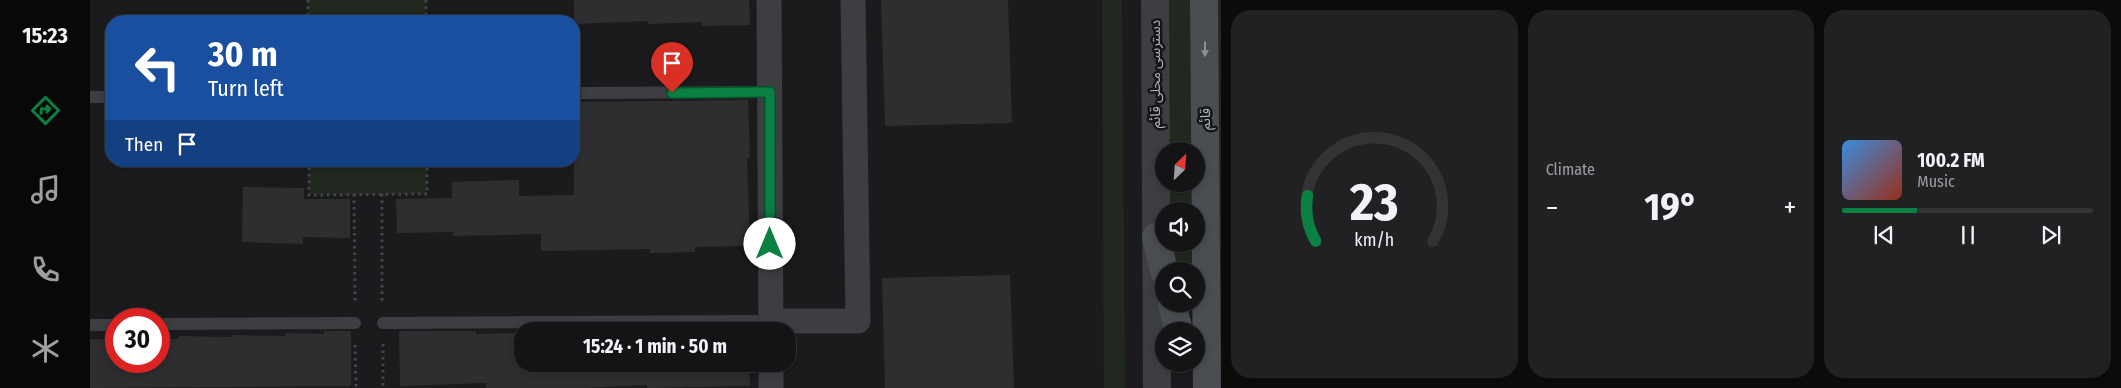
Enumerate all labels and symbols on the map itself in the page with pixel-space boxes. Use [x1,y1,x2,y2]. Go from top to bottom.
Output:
street label: دسترسی محلی قائم [1147,19,1166,128]
one-way arrow [1201,41,1209,57]
pin [651,42,693,93]
street label: قائم [1197,108,1216,130]
north arrow [1155,142,1205,192]
position arrow [743,217,795,269]
speed limit sign: 30 [105,308,170,373]

